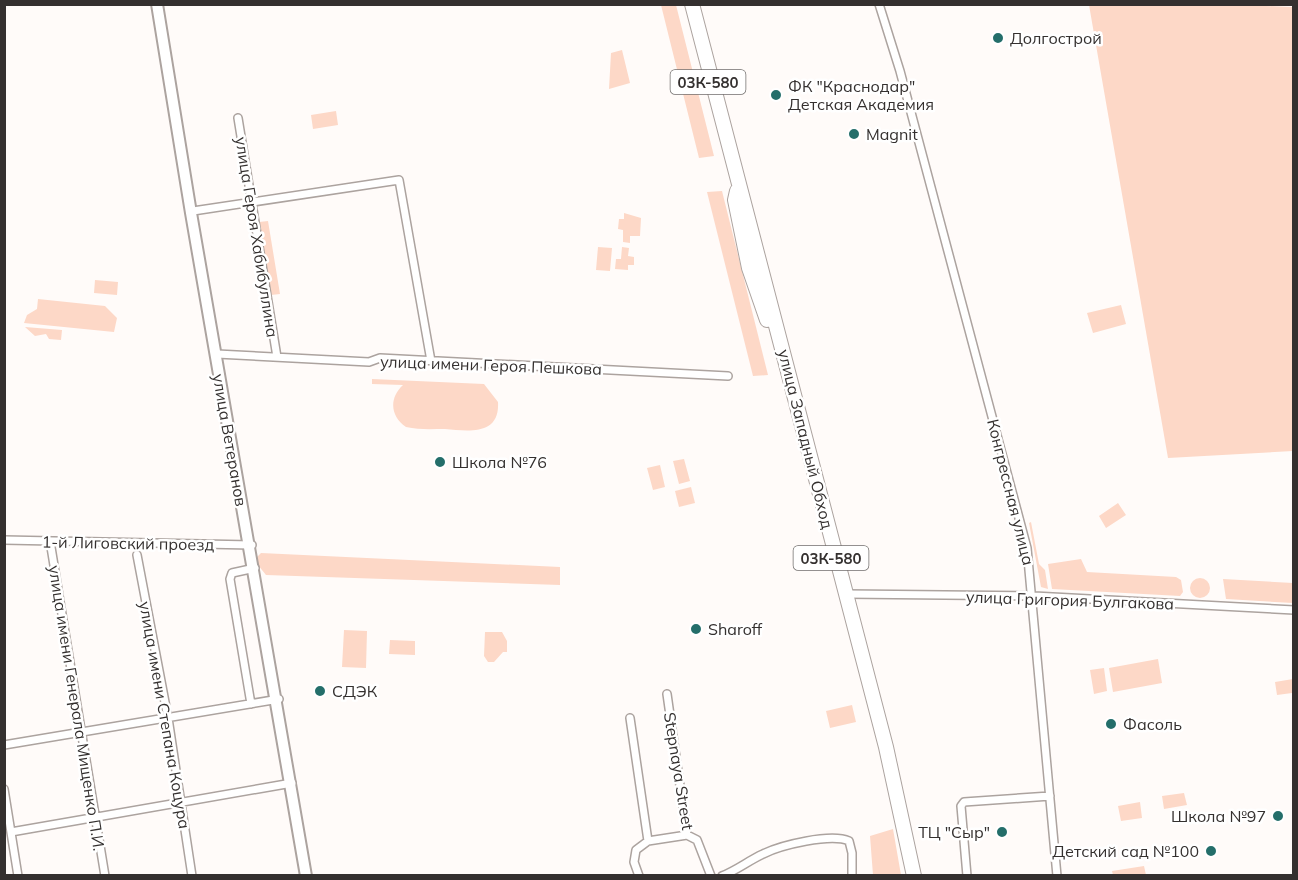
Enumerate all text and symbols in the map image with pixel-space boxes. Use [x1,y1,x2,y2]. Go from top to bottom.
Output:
place label: Долгострой [1010,28,1102,48]
marker: Долгострой [991,31,1005,45]
road number: 03К-580 [670,70,746,94]
place label: ФК "Краснодар" Детская Академия [788,76,934,114]
marker: ФК "Краснодар" Детская Академия [769,88,783,102]
place label: Magnit [866,124,918,144]
marker: Magnit [847,127,861,141]
street label: улица Героя Хабибуллина [231,135,283,339]
street label: улица Западный Обход [774,347,838,531]
street label: улица имени Героя Пешкова [380,351,602,379]
street label: улица Ветеранов [209,372,251,508]
street label: Конгрессная улица [983,417,1039,567]
place label: Школа №76 [452,452,547,472]
marker: Школа №76 [433,455,447,469]
street label: 1-й Лиговский проезд [42,531,215,555]
road number: 03К-580 [794,546,868,570]
street label: улица имени Генерала Мищенко П.И. [45,564,109,852]
street label: улица Григория Булгакова [966,586,1174,614]
street label: улица имени Степана Коцура [135,600,195,830]
place label: Sharoff [708,619,763,639]
marker: Sharoff [689,622,703,636]
place label: СДЭК [332,681,378,701]
marker: СДЭК [313,684,327,698]
street label: Stepnaya Street [660,711,698,832]
place label: Фасоль [1123,714,1182,734]
marker: Фасоль [1104,717,1118,731]
place label: Школа №97 [1171,806,1266,826]
marker: Школа №97 [1271,809,1285,823]
place label: ТЦ "Сыр" [918,822,990,842]
marker: ТЦ "Сыр" [995,825,1009,839]
place label: Детский сад №100 [1052,841,1199,861]
marker: Детский сад №100 [1204,844,1218,858]

